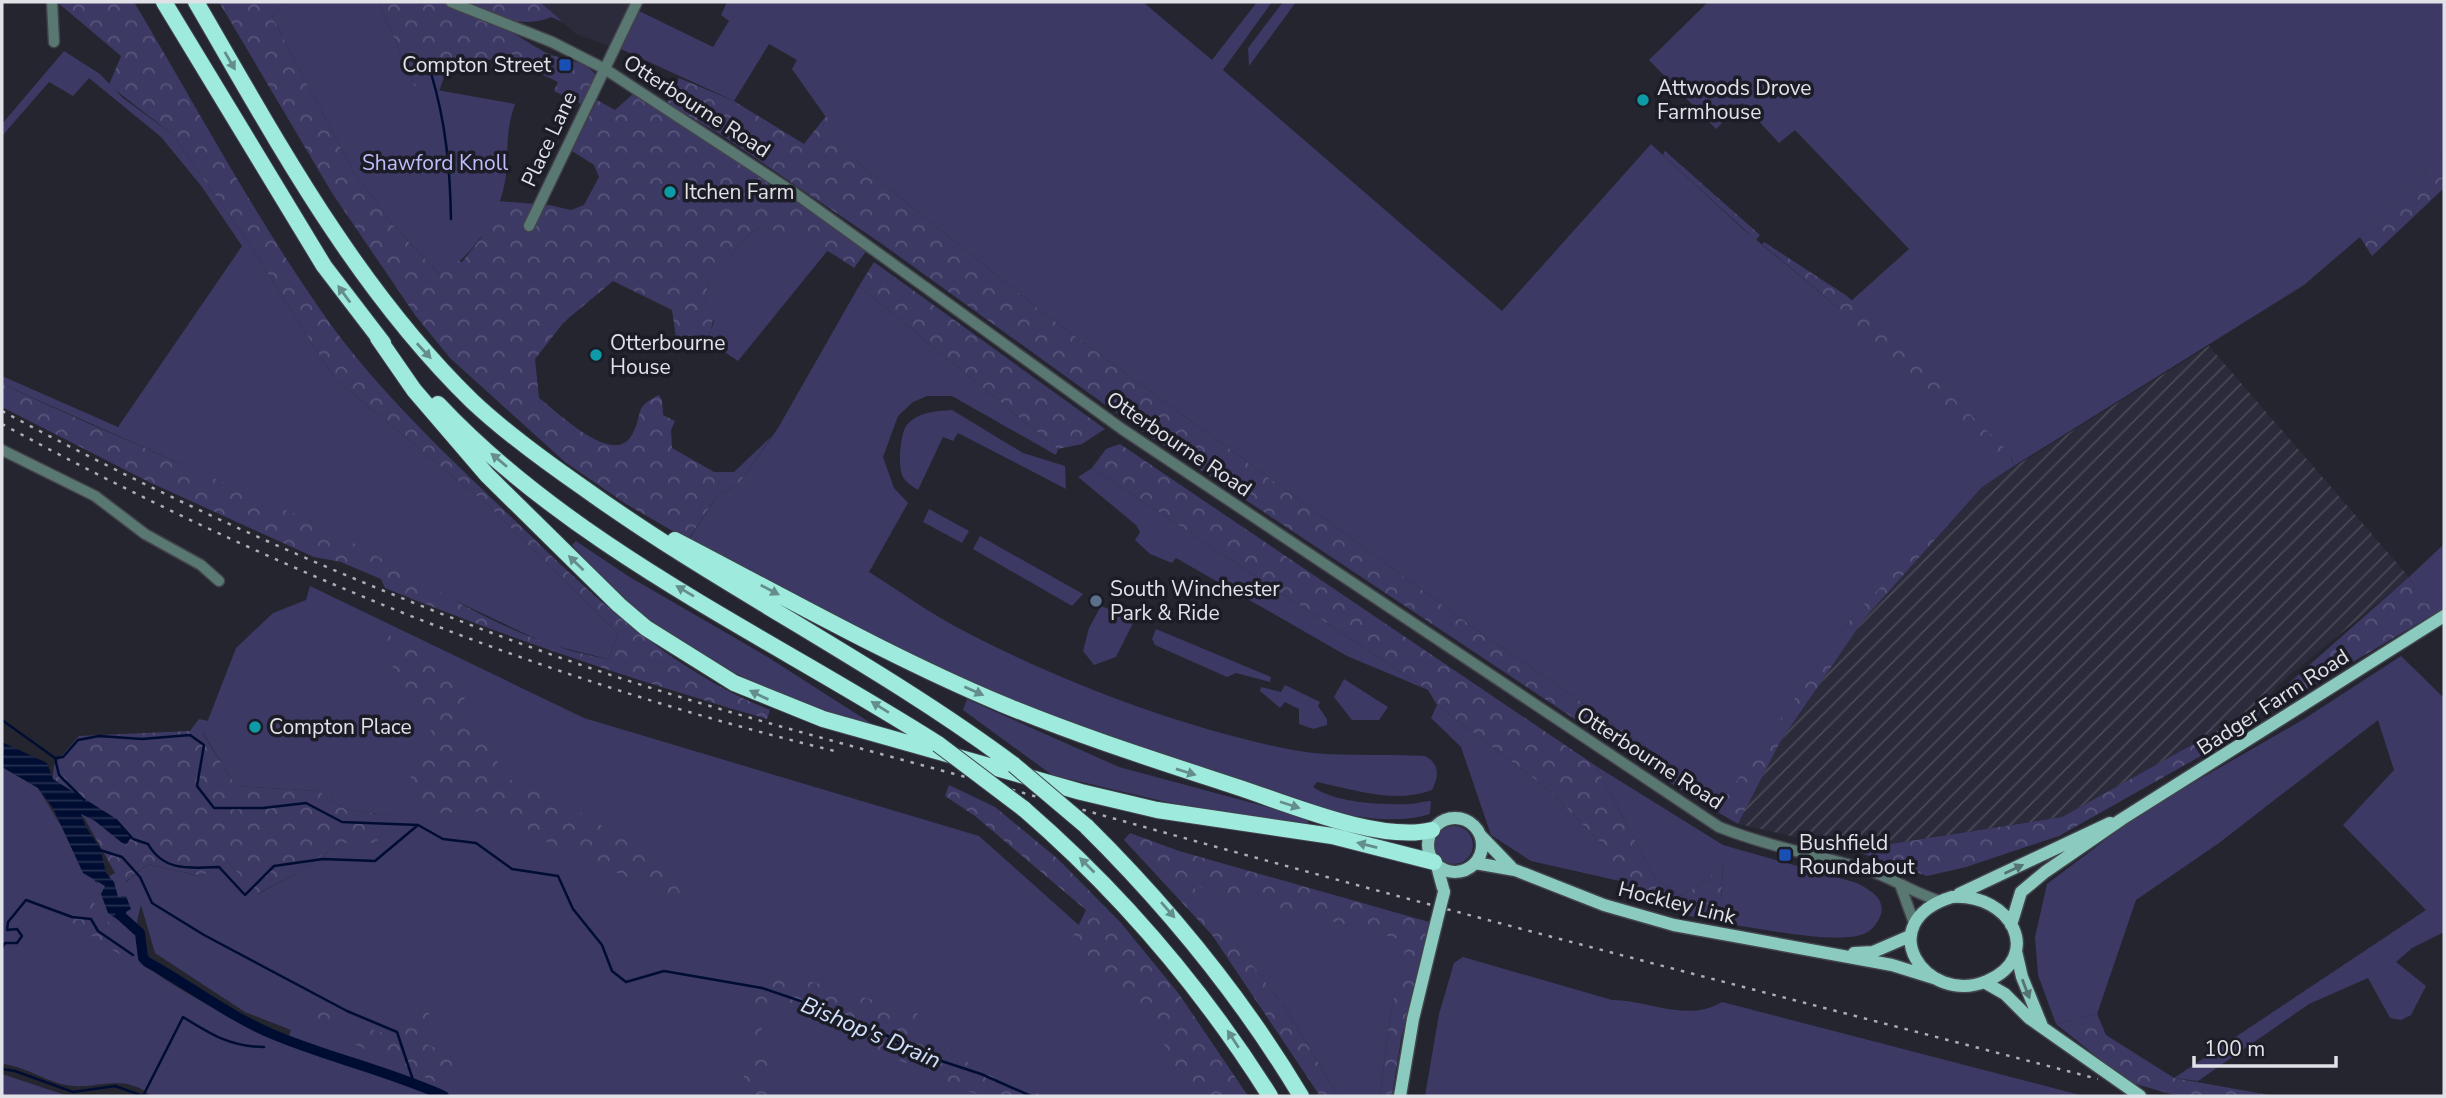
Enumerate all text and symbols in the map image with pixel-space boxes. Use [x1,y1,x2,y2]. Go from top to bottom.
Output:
street label: Otterbourne Road [618,48,776,164]
one-way arrow [224,51,236,70]
place label: Compton Street [402,51,552,79]
marker: Compton Street [557,57,573,73]
place label: Attwoods Drove Farmhouse [1657,74,1812,126]
street label: Place Lane [515,87,583,191]
marker: Attwoods Drove Farmhouse [1635,92,1651,108]
park label: Shawford Knoll [362,149,509,177]
place label: Itchen Farm [684,178,794,206]
marker: Itchen Farm [662,184,678,200]
one-way arrow [337,285,351,303]
place label: Otterbourne House [610,329,725,381]
one-way arrow [416,342,432,359]
marker: Otterbourne House [588,347,604,363]
street label: Otterbourne Road [1101,385,1257,503]
one-way arrow [491,453,508,468]
one-way arrow [568,555,585,571]
place label: South Winchester Park & Ride [1110,575,1280,627]
one-way arrow [675,584,694,597]
one-way arrow [760,584,780,595]
marker: South Winchester Park & Ride [1088,593,1104,609]
street label: Badger Farm Road [2192,642,2354,762]
one-way arrow [963,686,984,697]
one-way arrow [749,689,769,701]
street label: Otterbourne Road [1571,700,1729,816]
one-way arrow [871,701,890,714]
place label: Compton Place [269,713,412,741]
marker: Compton Place [247,719,263,735]
one-way arrow [1176,767,1197,777]
one-way arrow [1280,800,1301,811]
place label: Bushfield Roundabout [1799,829,1915,881]
one-way arrow [1356,839,1378,850]
marker: Bushfield Roundabout [1777,847,1793,863]
one-way arrow [1078,857,1095,874]
one-way arrow [2004,863,2024,874]
street label: Hockley Link [1615,875,1739,931]
one-way arrow [1160,902,1175,919]
one-way arrow [2021,978,2032,999]
water label: Bishop's Drain [796,989,945,1076]
scale bar [2194,1024,2336,1068]
one-way arrow [1227,1029,1240,1048]
text: 100 m [2204,1035,2265,1063]

